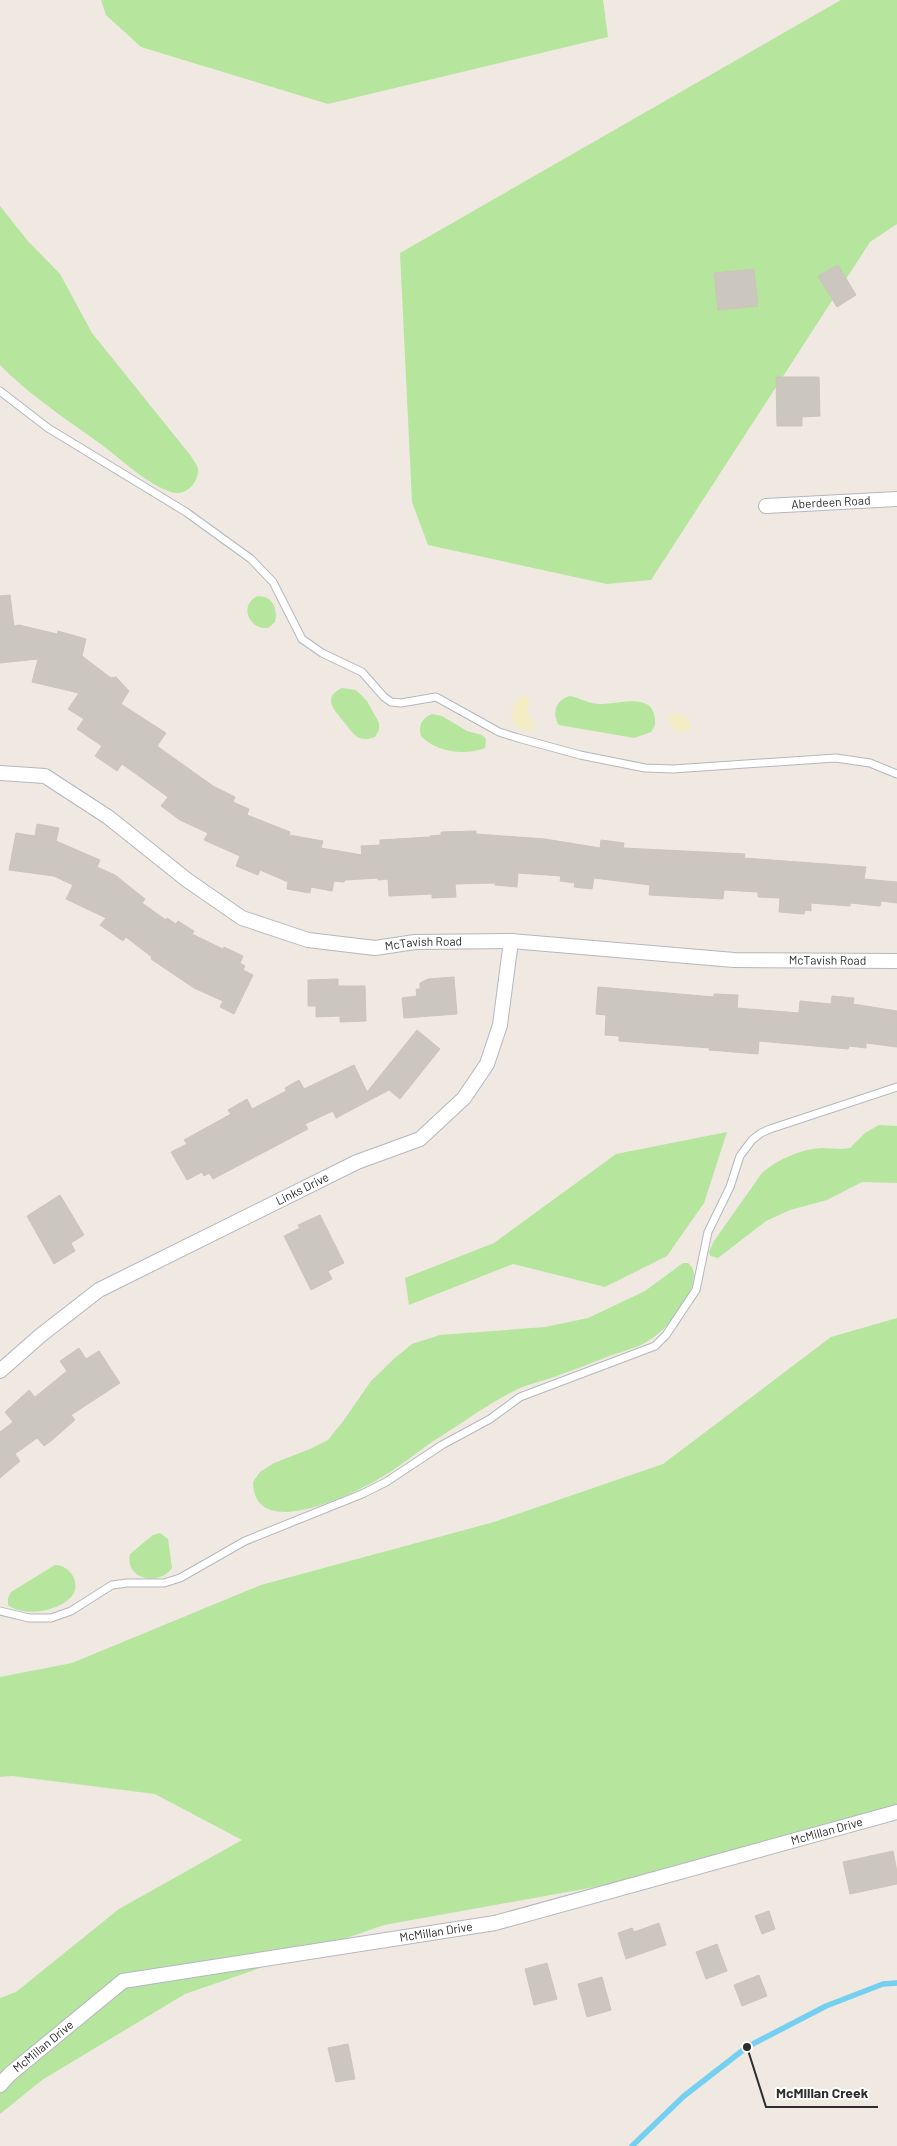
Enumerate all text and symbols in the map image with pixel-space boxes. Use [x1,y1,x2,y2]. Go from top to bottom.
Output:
street label: Aberdeen Road [791,492,871,511]
street label: McTavish Road [384,934,462,952]
street label: McTavish Road [789,952,866,967]
street label: Links Drive [273,1169,331,1207]
street label: McMillan Drive [789,1814,864,1847]
street label: McMillan Drive [398,1919,473,1944]
street label: McMillan Drive [10,2017,76,2075]
callout: McMillan Creek [766,2078,878,2107]
text: McMillan Creek [776,2084,869,2101]

